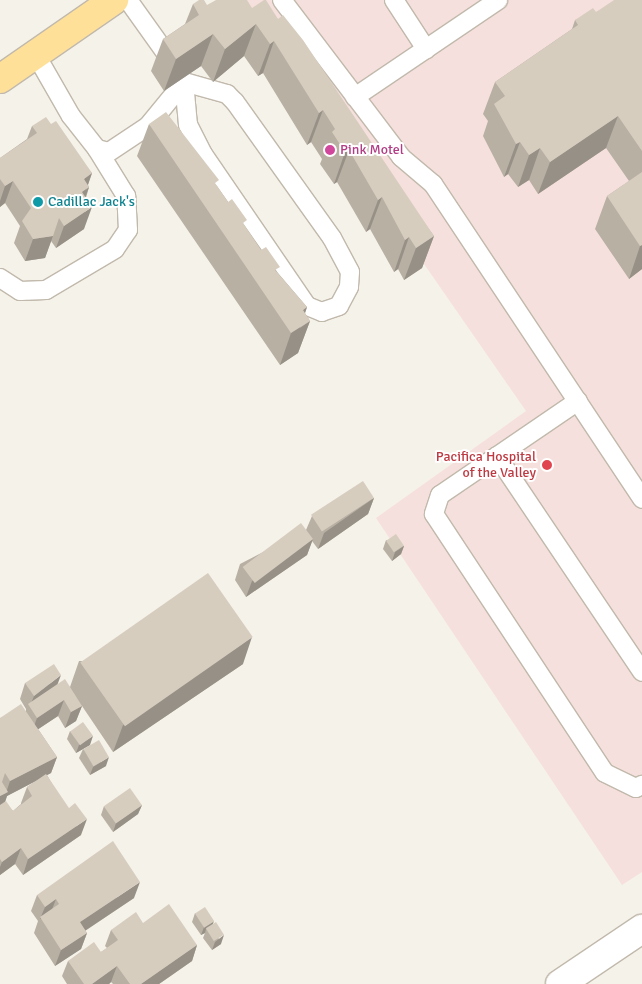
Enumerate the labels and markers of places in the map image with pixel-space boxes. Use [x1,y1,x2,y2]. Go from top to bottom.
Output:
place label: Pink Motel [340,142,404,158]
marker: Pink Motel [324,144,336,156]
place label: Cadillac Jack's [48,194,135,210]
marker: Cadillac Jack's [32,196,44,208]
place label: Pacifica Hospital of the Valley [436,449,536,482]
marker: Pacifica Hospital of the Valley [540,458,554,472]

